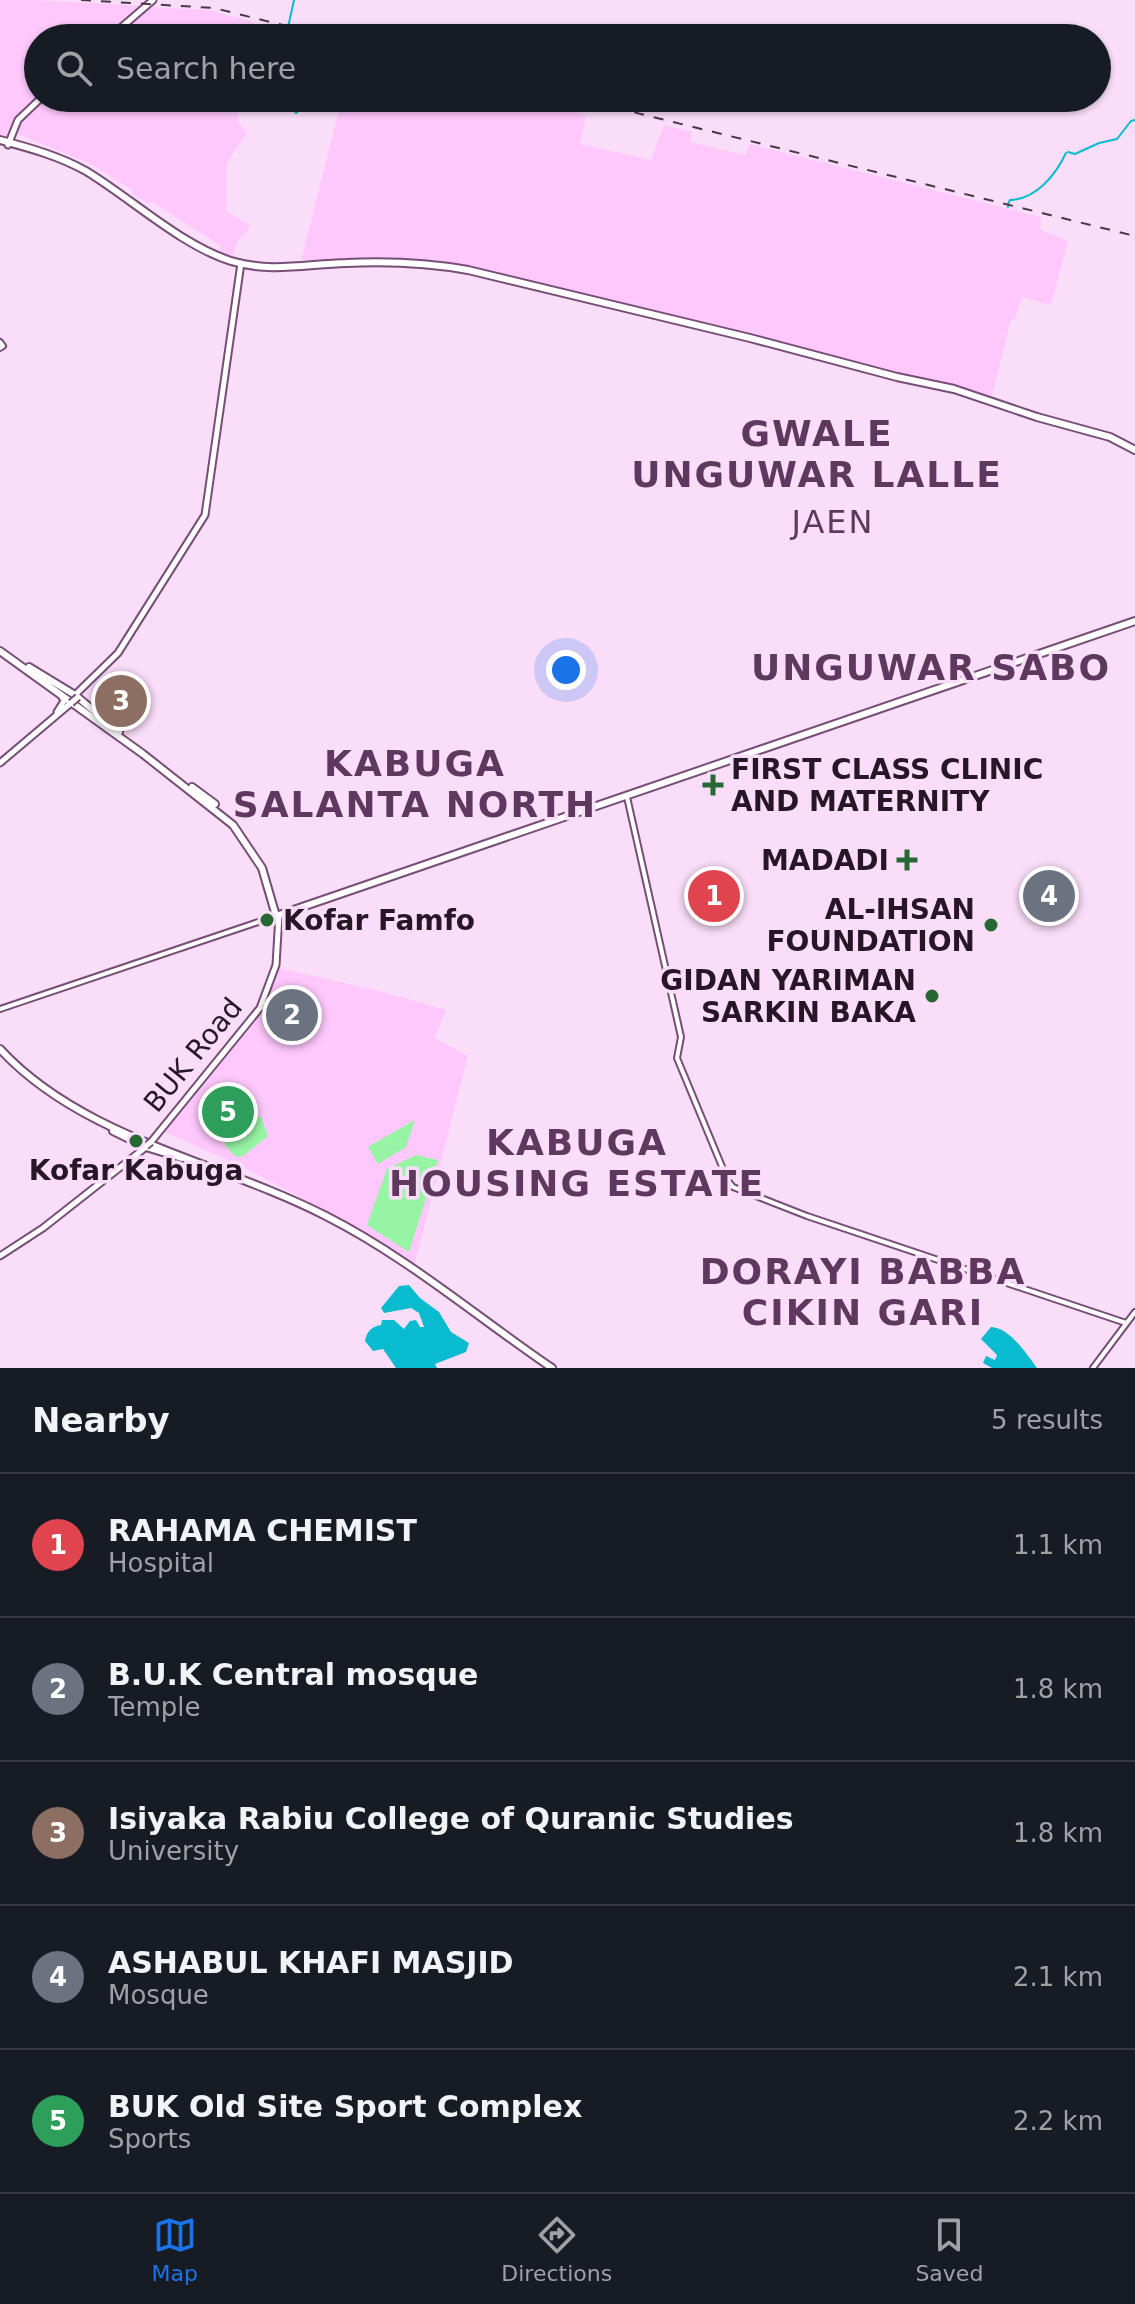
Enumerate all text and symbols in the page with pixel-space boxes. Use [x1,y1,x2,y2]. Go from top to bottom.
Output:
search box [24,24,1111,112]
icon: search [52,46,96,90]
text: Search here [116,51,296,86]
district label: GWALE UNGUWAR LALLE [631,413,1003,495]
district label: JAEN [790,503,874,541]
district label: UNGUWAR SABO [751,647,1111,688]
your location [546,650,586,690]
pin: 3 [95,671,147,731]
district label: KABUGA SALANTA NORTH [233,743,597,825]
place label: FIRST CLASS CLINIC AND MATERNITY [731,753,1043,818]
marker: FIRST CLASS CLINIC AND MATERNITY [702,774,724,796]
place label: MADADI [761,844,889,877]
marker: MADADI [896,849,918,871]
pin: 1 [688,866,740,926]
pin: 4 [1023,866,1075,926]
place label: AL-IHSAN FOUNDATION [766,893,975,958]
place label: Kofar Famfo [283,904,475,937]
marker: Kofar Famfo [258,911,276,929]
marker: AL-IHSAN FOUNDATION [982,916,1000,934]
place label: GIDAN YARIMAN SARKIN BAKA [660,964,916,1029]
pin: 2 [266,985,318,1045]
marker: GIDAN YARIMAN SARKIN BAKA [923,987,941,1005]
street label: BUK Road [137,991,249,1119]
pin: 5 [202,1082,254,1142]
district label: KABUGA HOUSING ESTATE [389,1122,765,1204]
marker: Kofar Kabuga [127,1132,145,1150]
place label: Kofar Kabuga [29,1154,243,1187]
district label: DORAYI BABBA CIKIN GARI [700,1251,1026,1333]
text: Nearby [32,1400,170,1440]
text: 5 results [991,1405,1103,1435]
text: RAHAMA CHEMIST [108,1513,417,1548]
text: 1 [49,1530,67,1560]
text: 1.1 km [1013,1530,1103,1560]
text: Hospital [108,1548,214,1578]
text: B.U.K Central mosque [108,1657,478,1692]
text: 2 [49,1674,67,1704]
text: 1.8 km [1013,1674,1103,1704]
text: Temple [108,1692,201,1722]
text: Isiyaka Rabiu College of Quranic Studies [108,1801,794,1836]
text: 3 [49,1818,67,1848]
text: 1.8 km [1013,1818,1103,1848]
text: University [108,1836,239,1866]
text: ASHABUL KHAFI MASJID [108,1945,514,1980]
text: 4 [49,1962,67,1992]
text: 2.1 km [1013,1962,1103,1992]
text: Mosque [108,1980,209,2010]
text: BUK Old Site Sport Complex [108,2089,582,2124]
text: 5 [49,2106,67,2136]
text: 2.2 km [1013,2106,1103,2136]
text: Sports [108,2124,191,2154]
tab: Map [152,2213,198,2286]
tab: Directions [501,2213,612,2286]
tab: Saved [915,2213,983,2286]

